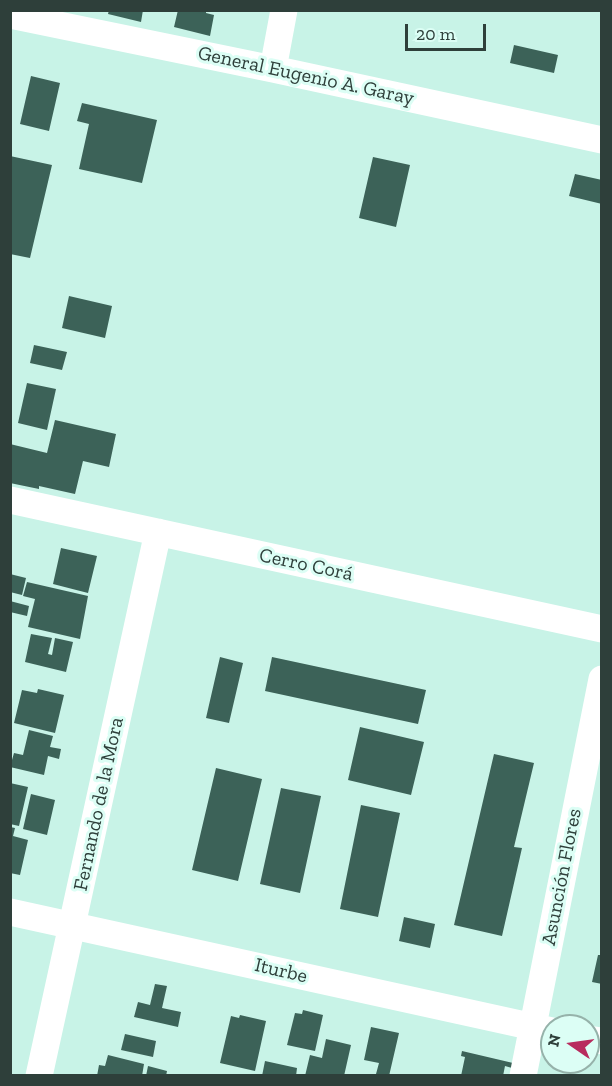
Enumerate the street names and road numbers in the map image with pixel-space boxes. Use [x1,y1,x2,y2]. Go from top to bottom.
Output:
street label: General Eugenio A. Garay [196,41,416,111]
street label: Cerro Corá [257,543,355,587]
street label: Fernando de la Mora [69,715,129,893]
street label: Asunción Flores [537,807,587,947]
street label: Iturbe [252,953,310,989]

